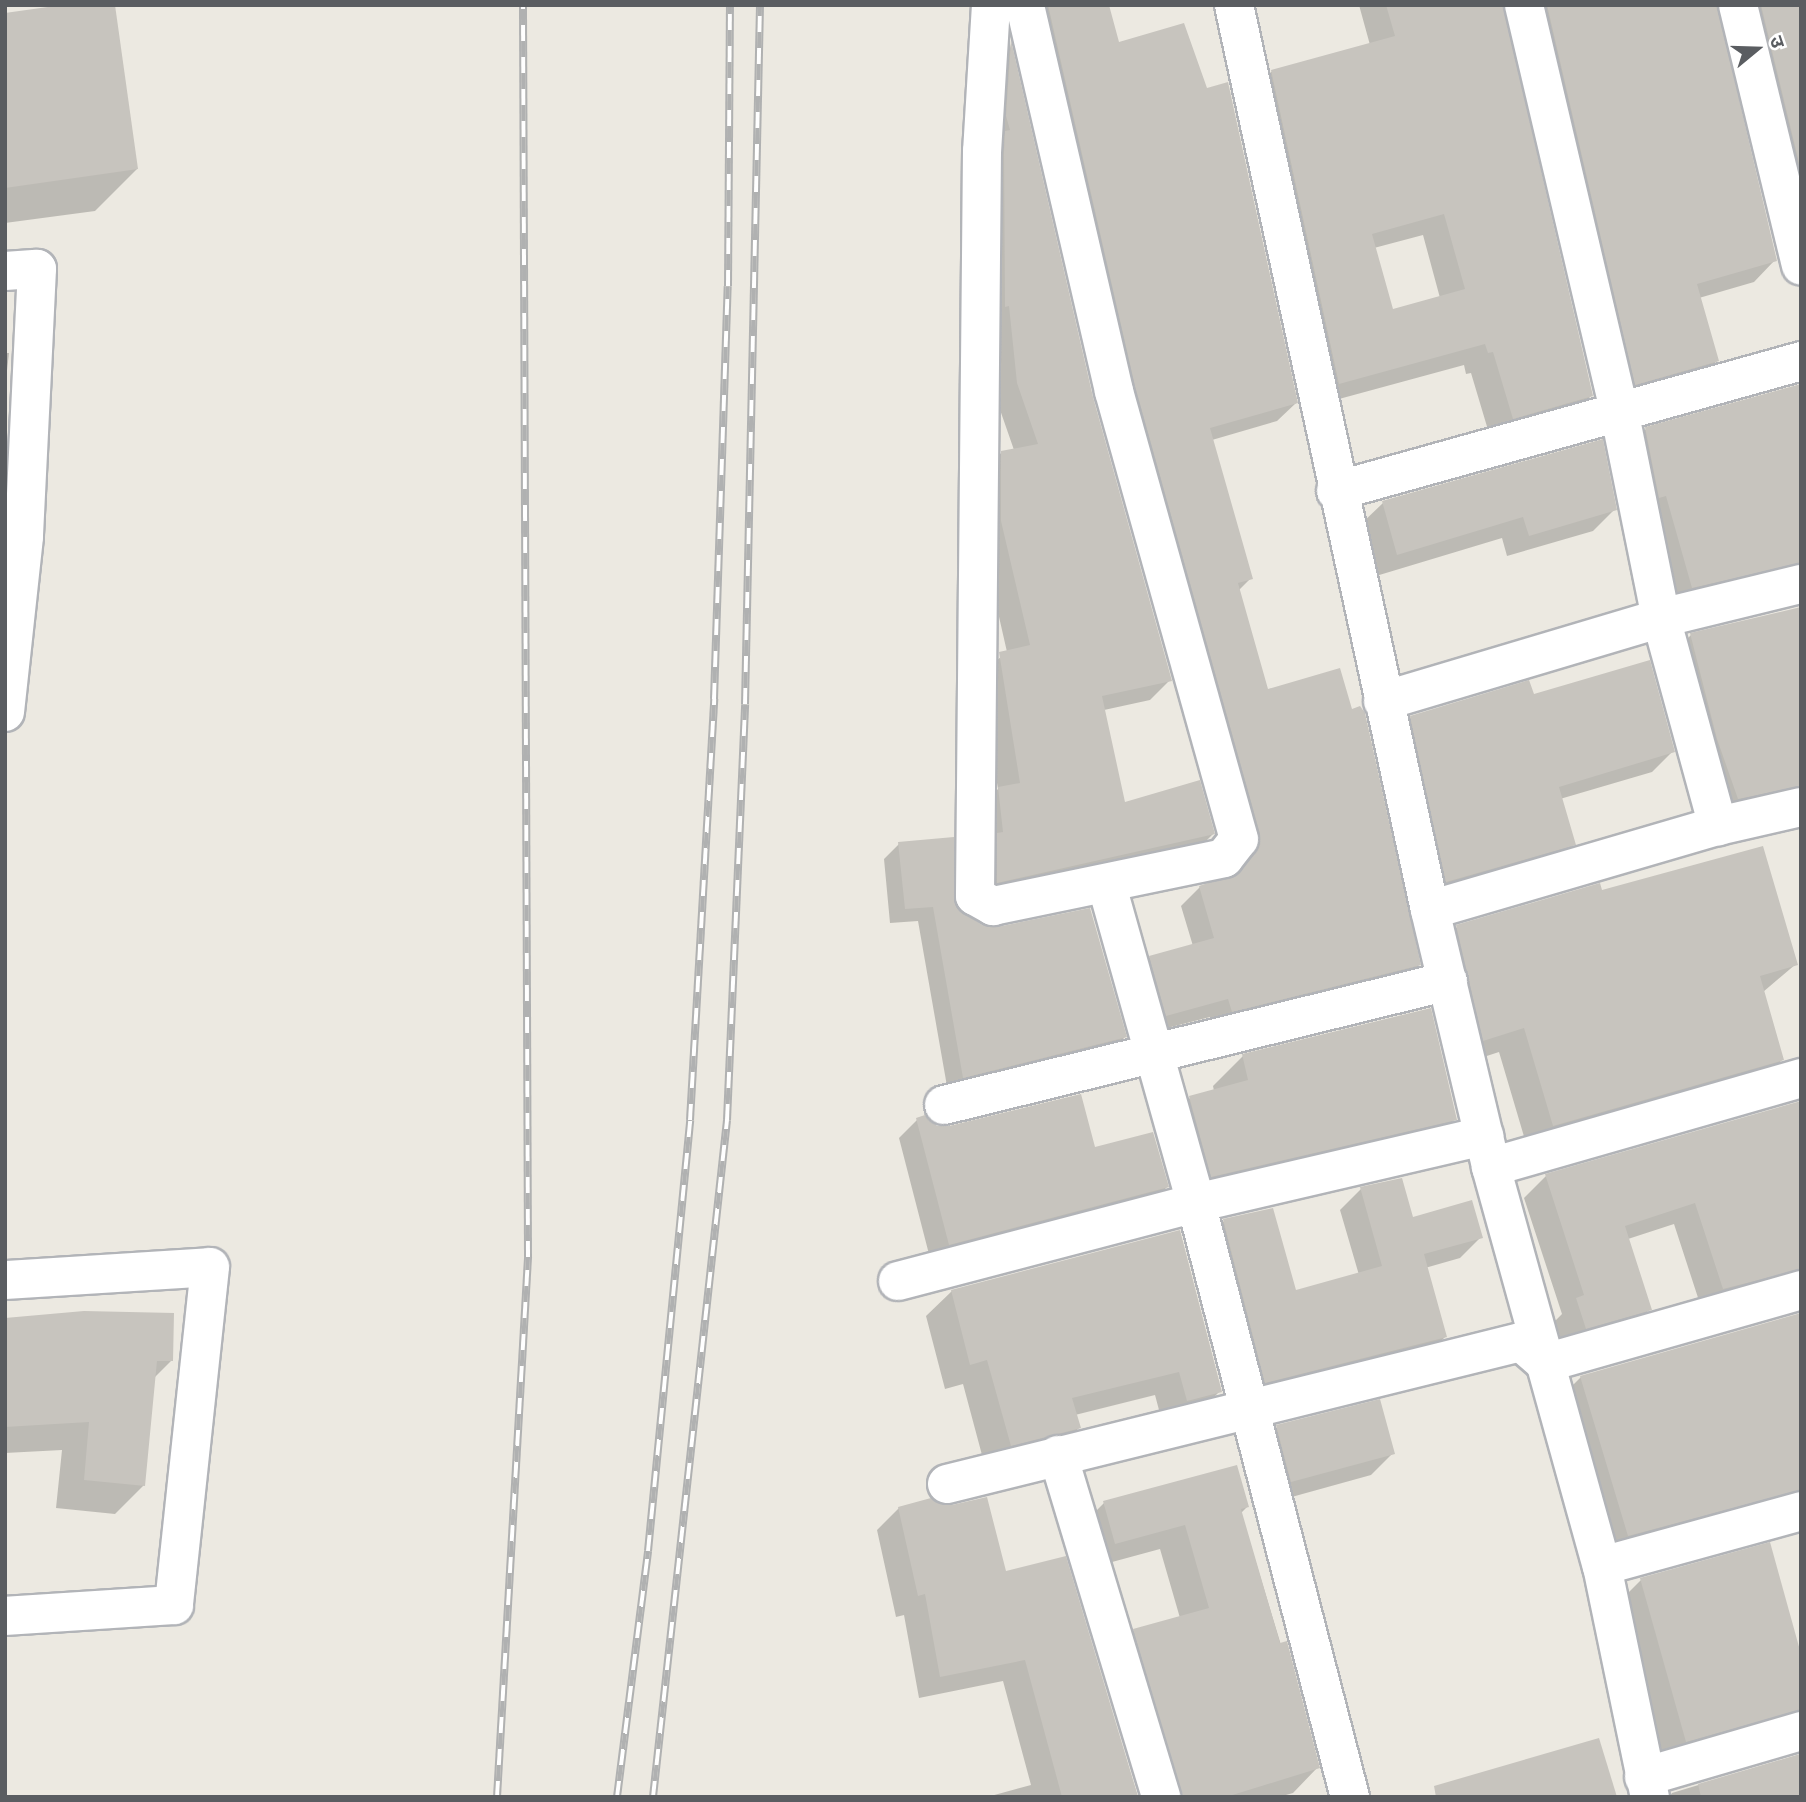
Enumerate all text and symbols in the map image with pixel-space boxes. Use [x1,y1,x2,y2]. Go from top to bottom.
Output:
north arrow [1722,14,1792,84]
text: उ [1765,33,1790,51]

